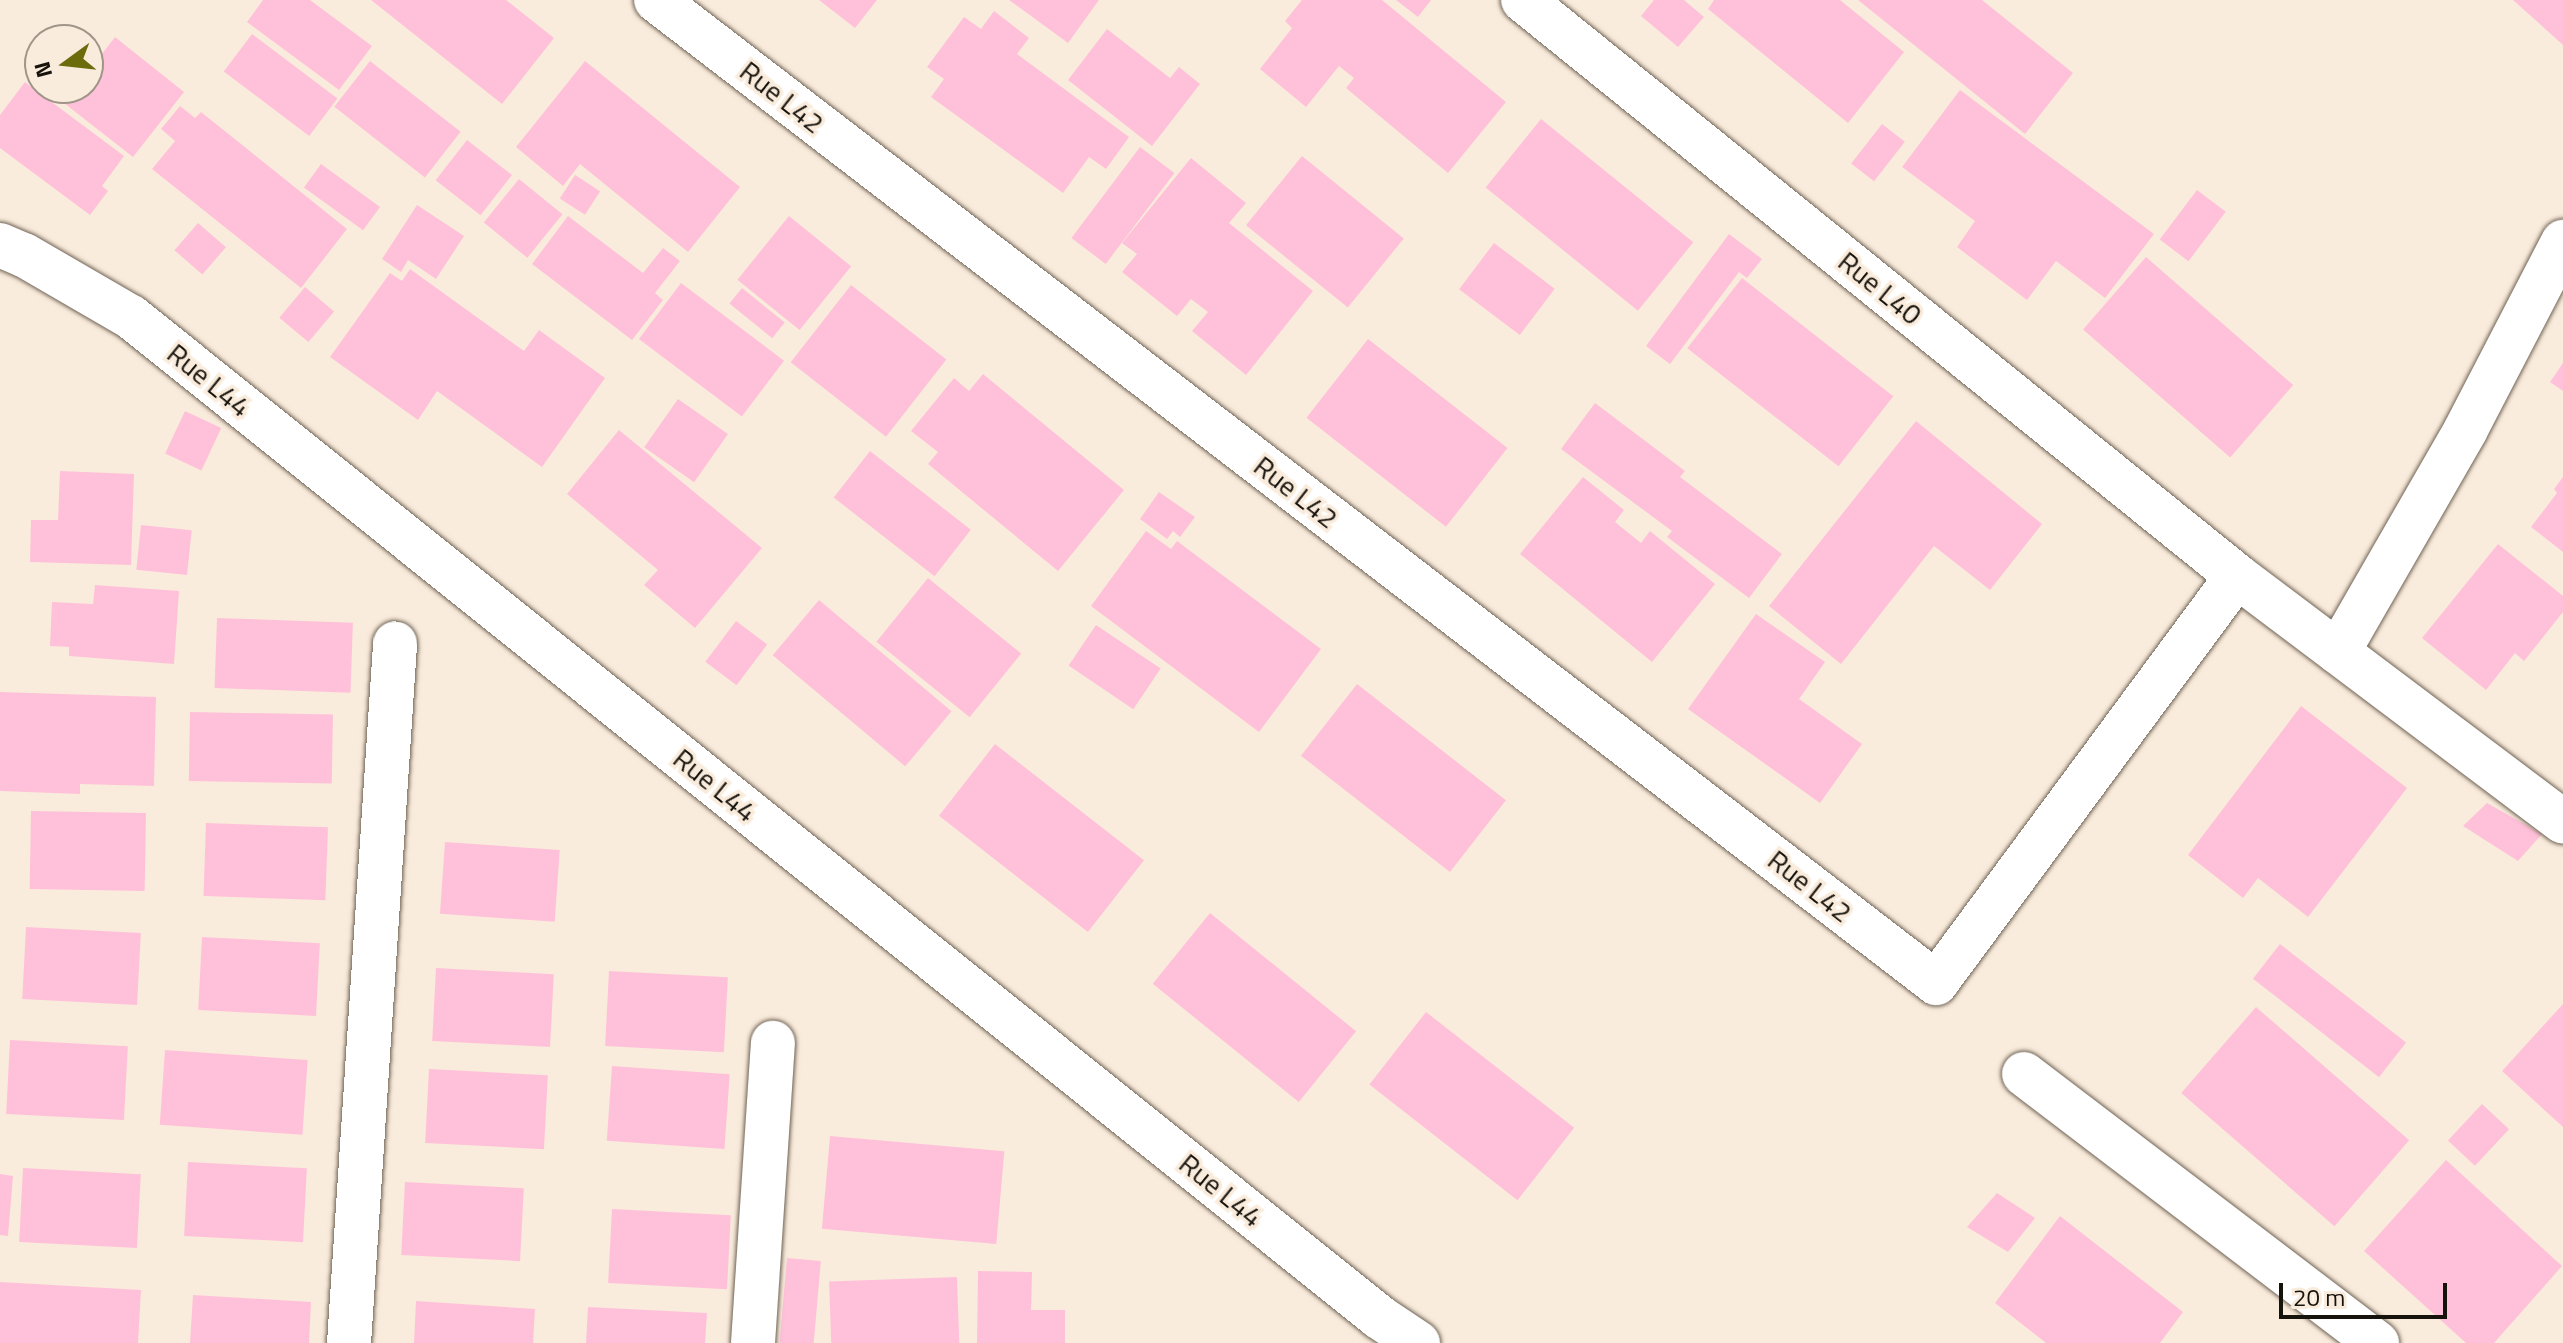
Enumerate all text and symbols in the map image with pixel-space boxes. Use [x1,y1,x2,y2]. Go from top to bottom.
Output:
north arrow [24,24,104,104]
street label: Rue L42 [733,54,831,140]
text: N [24,58,61,81]
street label: Rue L40 [1832,244,1928,332]
street label: Rue L44 [161,336,257,424]
street label: Rue L42 [1247,449,1345,535]
street label: Rue L44 [667,741,763,829]
street label: Rue L42 [1761,843,1859,929]
street label: Rue L44 [1173,1146,1269,1234]
scale bar [2283,1267,2451,1317]
text: 20 m [2293,1279,2345,1315]

